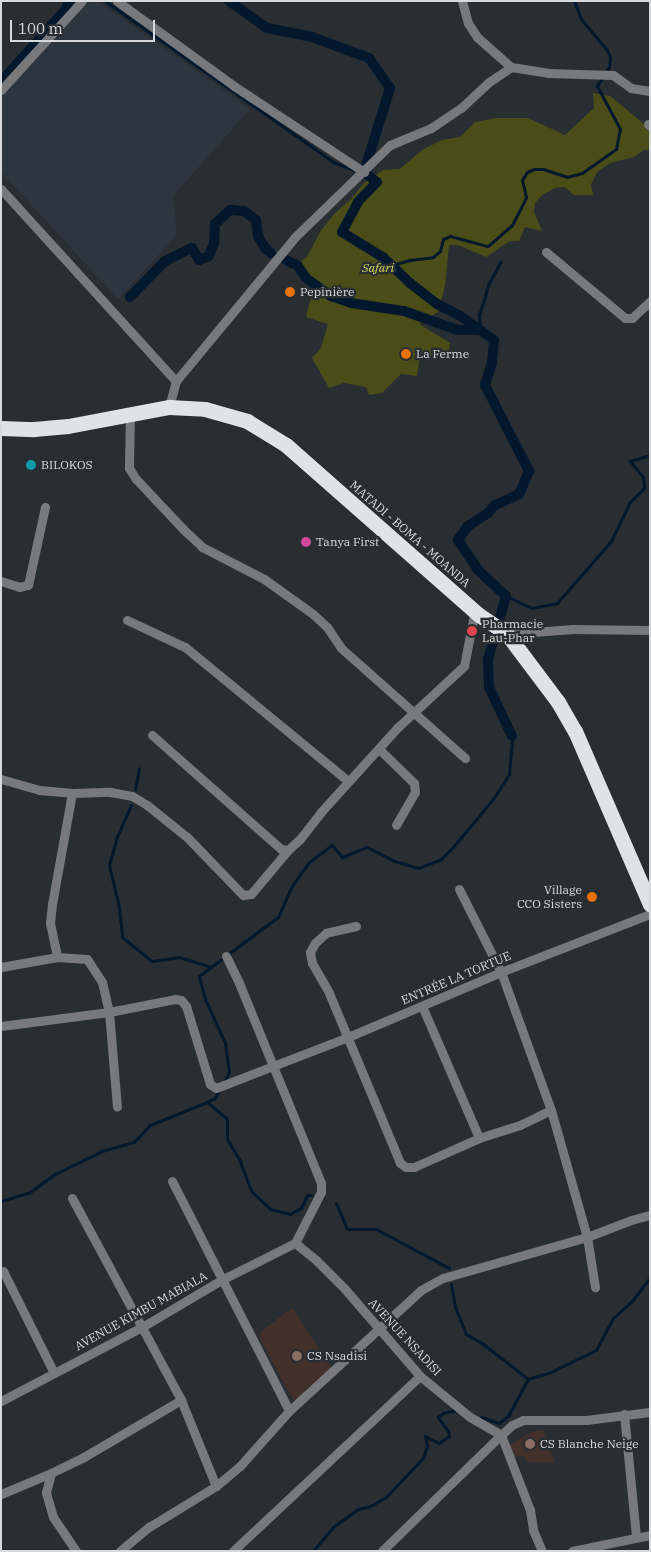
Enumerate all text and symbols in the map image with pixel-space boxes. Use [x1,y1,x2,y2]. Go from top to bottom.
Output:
scale bar [12,10,158,42]
text: 100 m [18,19,63,38]
park label: Safari [362,261,394,275]
place label: Pepinière [300,285,354,299]
marker: Pepinière [284,286,296,298]
place label: La Ferme [416,347,469,361]
marker: La Ferme [400,348,412,360]
place label: BILOKOS [41,458,93,472]
marker: BILOKOS [25,459,37,471]
street label: MATADI - BOMA - MOANDA [347,478,473,590]
place label: Tanya First [316,535,379,549]
marker: Tanya First [300,536,312,548]
place label: Pharmacie Lau-Phar [482,617,543,645]
marker: Pharmacie Lau-Phar [466,625,478,637]
place label: Village CCO Sisters [517,883,582,911]
marker: Village CCO Sisters [586,891,598,903]
street label: ENTRÉE LA TORTUE [399,948,513,1008]
street label: AVENUE KIMBU MABIALA [72,1269,210,1353]
street label: AVENUE NSADISI [366,1295,444,1379]
place label: CS Nsadisi [307,1349,367,1363]
marker: CS Nsadisi [291,1350,303,1362]
place label: CS Blanche Neige [540,1437,639,1451]
marker: CS Blanche Neige [524,1438,536,1450]

